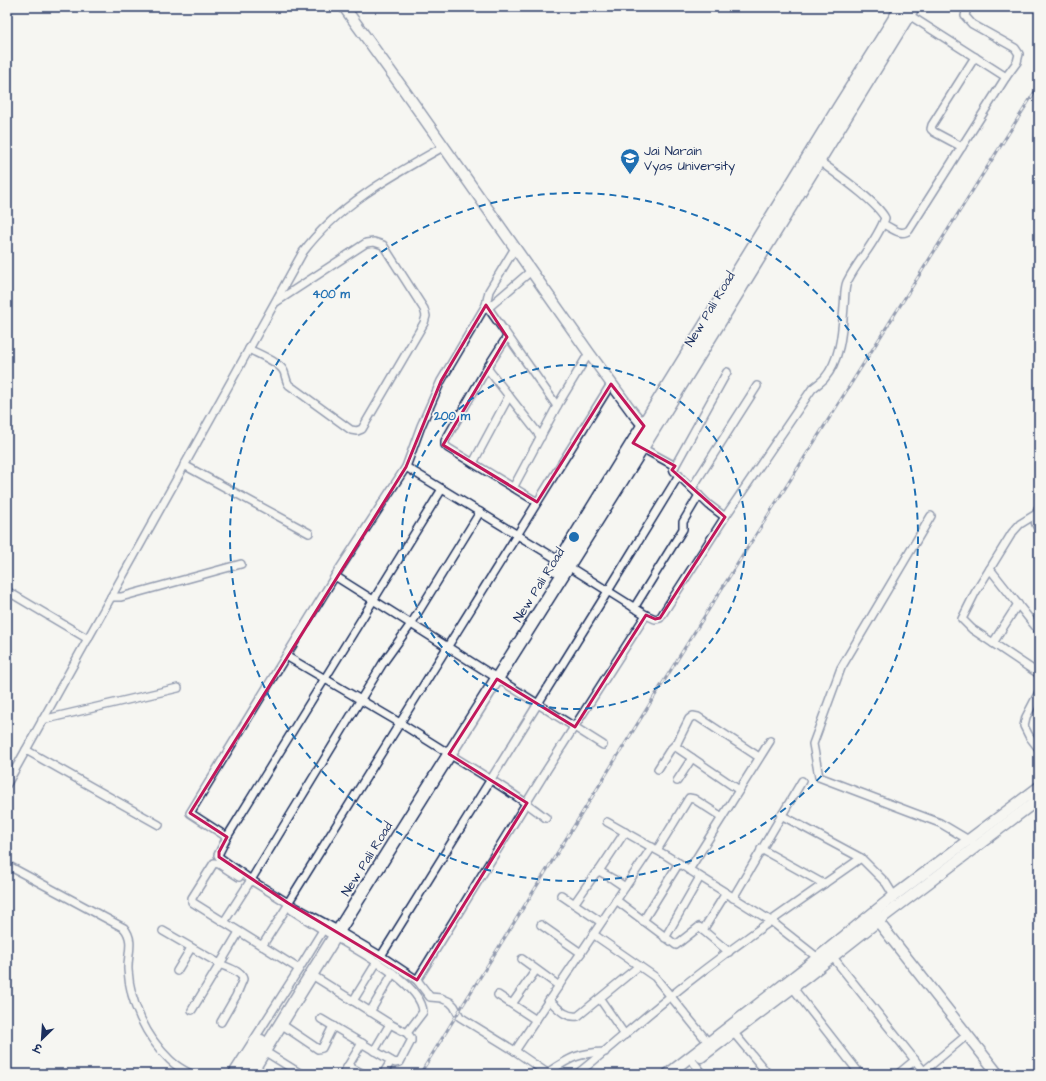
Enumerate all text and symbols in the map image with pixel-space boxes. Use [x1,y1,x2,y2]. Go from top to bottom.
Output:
place label: Jai Narain Vyas University [644,142,735,176]
school or university icon: Jai Narain Vyas University [619,147,641,175]
street label: New Pali Road [680,268,740,350]
text: 400 m [312,286,350,303]
text: 200 m [433,408,471,425]
centre of rings [567,530,581,544]
street label: New Pali Road [509,544,569,626]
street label: New Pali Road [337,818,397,900]
north arrow [22,1019,62,1059]
text: उ [30,1039,45,1056]

